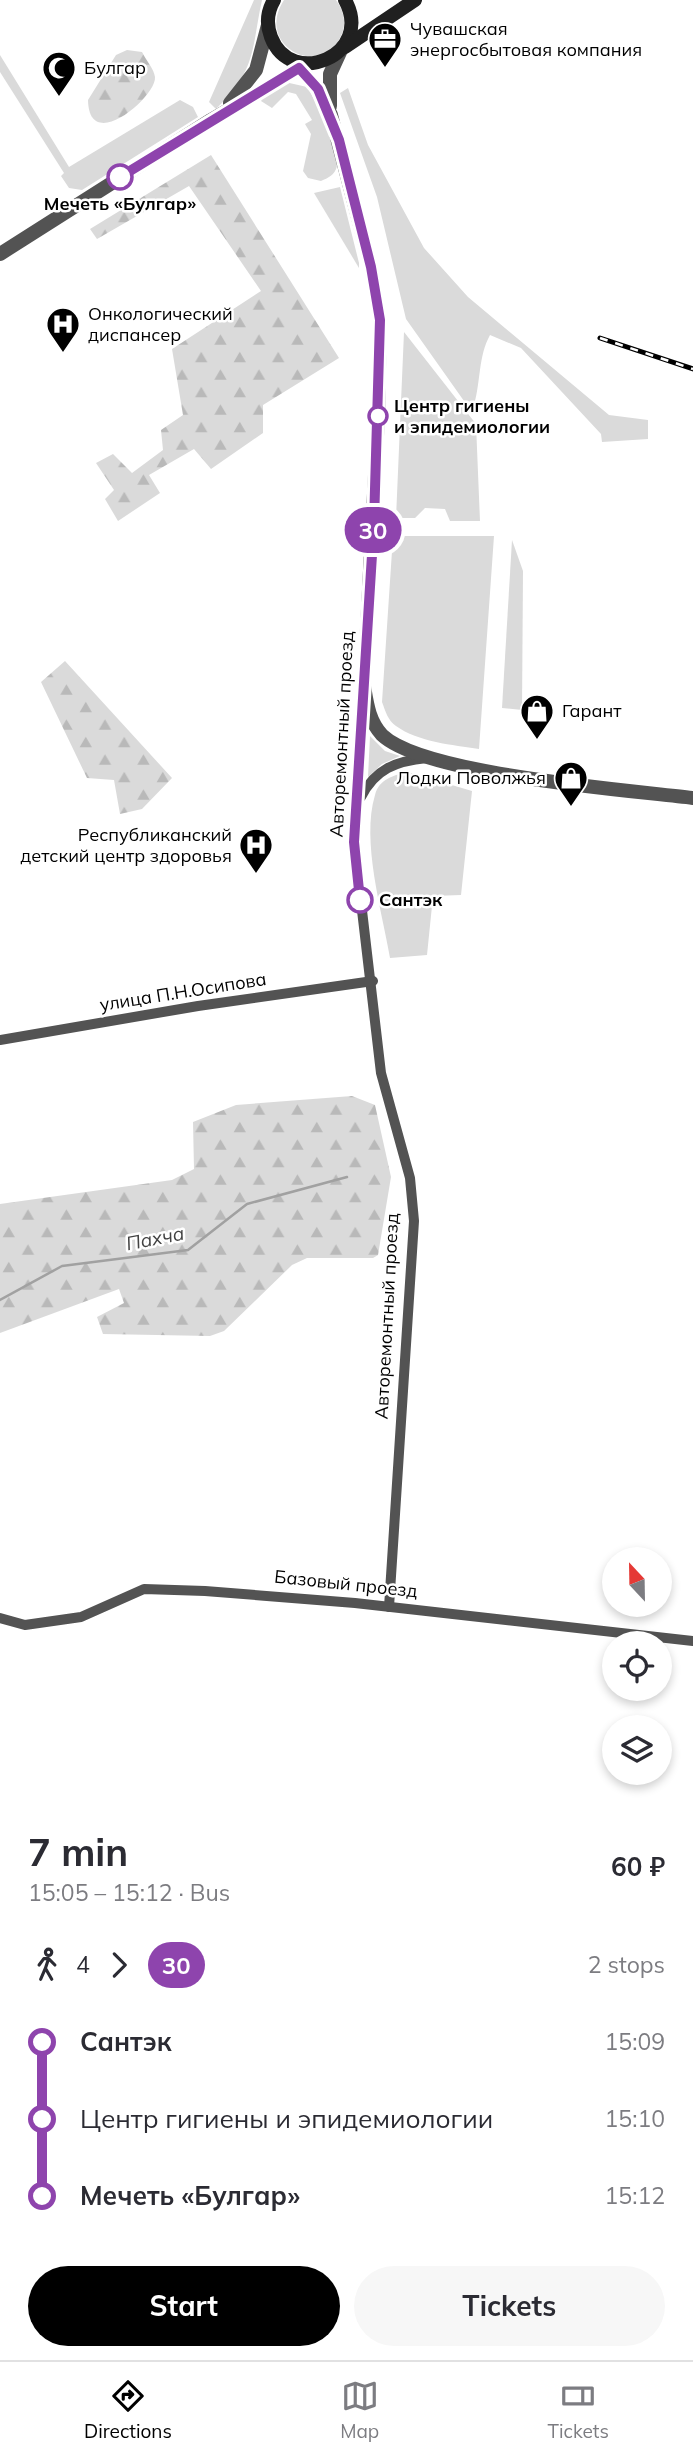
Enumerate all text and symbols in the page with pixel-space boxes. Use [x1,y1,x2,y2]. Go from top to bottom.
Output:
place label: Чувашская энергосбытовая компания [410,17,642,61]
office icon: Чувашская энергосбытовая компания [366,20,404,69]
mosque icon: Булгар [40,49,78,98]
place label: Булгар [84,56,146,79]
marker: Мечеть «Булгар» [107,164,133,190]
place label: Мечеть «Булгар» [44,192,196,215]
place label: Онкологический диспансер [88,302,233,346]
hospital icon: Онкологический диспансер [44,305,82,354]
place label: Центр гигиены и эпидемиологии [394,394,550,438]
marker: Центр гигиены и эпидемиологии [368,406,388,426]
line badge: 30 [342,507,404,553]
text: 30 [359,515,387,545]
street label: Авторемонтный проезд [325,630,358,838]
shop icon: Гарант [518,692,556,741]
place label: Гарант [562,699,622,722]
shop icon: Лодки Поволжья [552,759,590,808]
place label: Лодки Поволжья [396,766,546,789]
place label: Республиканский детский центр здоровья [20,823,232,867]
hospital icon: Республиканский детский центр здоровья [237,826,275,875]
marker: Сантэк [347,887,373,913]
place label: Сантэк [379,888,443,911]
street label: улица П.Н.Осипова [98,967,268,1016]
street label: Авторемонтный проезд [370,1212,403,1420]
water label: Пахча [124,1221,186,1255]
north arrow [602,1547,672,1617]
map controls [602,1547,672,1785]
street label: Базовый проезд [273,1565,419,1602]
button: locate [602,1631,672,1701]
button: layers [602,1715,672,1785]
text: 7 min [28,1828,128,1876]
text: 60 ₽ [611,1850,665,1883]
text: 15:05 – 15:12 · Bus [28,1878,230,1907]
icon: walk [28,1946,66,1984]
icon: forward [100,1946,138,1984]
text: 4 [76,1950,90,1979]
text: 30 [162,1950,191,1980]
text: 2 stops [588,1950,665,1979]
text: Сантэк [80,2025,172,2058]
text: 15:09 [605,2027,665,2056]
text: Центр гигиены и эпидемиологии [80,2102,493,2135]
text: 15:10 [605,2104,665,2133]
text: Мечеть «Булгар» [80,2179,300,2212]
text: 15:12 [605,2181,665,2210]
button: Start [28,2266,340,2346]
button: Tickets [354,2266,665,2346]
tab: Directions [84,2377,172,2443]
tab: Map [340,2377,379,2443]
tab: Tickets [548,2377,609,2443]

